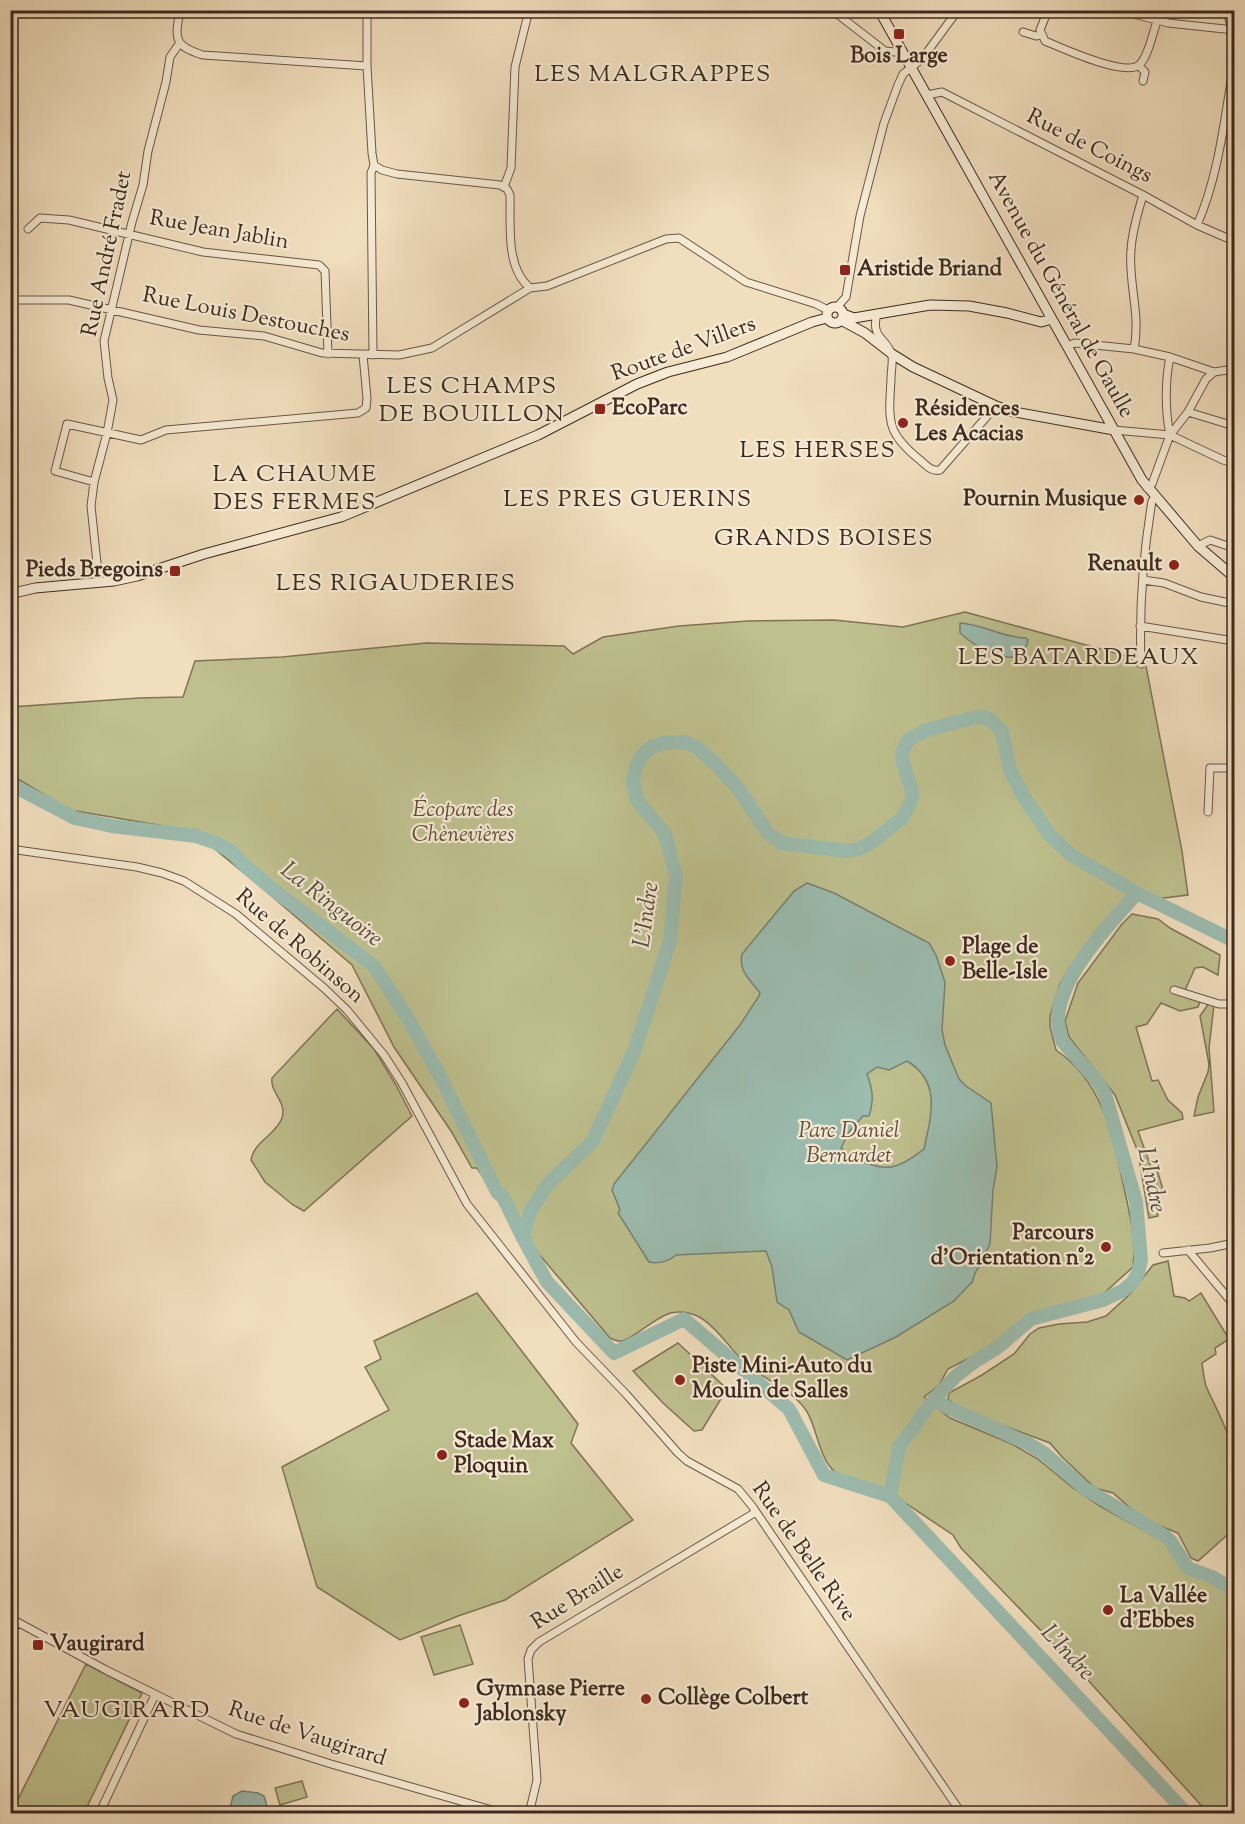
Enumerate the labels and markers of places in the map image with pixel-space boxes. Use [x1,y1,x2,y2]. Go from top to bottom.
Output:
marker: Bois Large [892,27,906,41]
place label: Bois Large [850,41,948,73]
place label: Aristide Briand [857,254,1003,286]
marker: Aristide Briand [838,263,852,277]
place label: EcoParc [612,393,687,425]
place label: Résidences Les Acacias [915,394,1024,451]
marker: EcoParc [593,402,607,416]
marker: Résidences Les Acacias [896,416,910,430]
place label: Pournin Musique [963,484,1127,516]
marker: Pournin Musique [1132,493,1146,507]
place label: Renault [1088,549,1162,581]
place label: Pieds Bregoins [26,555,163,587]
marker: Renault [1167,558,1181,572]
marker: Pieds Bregoins [168,564,182,578]
place label: Plage de Belle-Isle [962,932,1048,989]
marker: Plage de Belle-Isle [943,954,957,968]
place label: Parcours d'Orientation n°2 [931,1218,1095,1275]
marker: Parcours d'Orientation n°2 [1099,1240,1113,1254]
place label: Piste Mini-Auto du Moulin de Salles [692,1351,873,1408]
marker: Piste Mini-Auto du Moulin de Salles [673,1373,687,1387]
place label: Stade Max Ploquin [454,1426,554,1483]
marker: Stade Max Ploquin [435,1448,449,1462]
place label: La Vallée d'Ebbes [1120,1581,1207,1638]
marker: La Vallée d'Ebbes [1101,1603,1115,1617]
place label: Vaugirard [50,1629,145,1661]
marker: Vaugirard [31,1638,45,1652]
place label: Gymnase Pierre Jablonsky [474,1674,625,1731]
place label: Collège Colbert [658,1683,809,1715]
marker: Collège Colbert [639,1692,653,1706]
marker: Gymnase Pierre Jablonsky [457,1696,471,1710]

